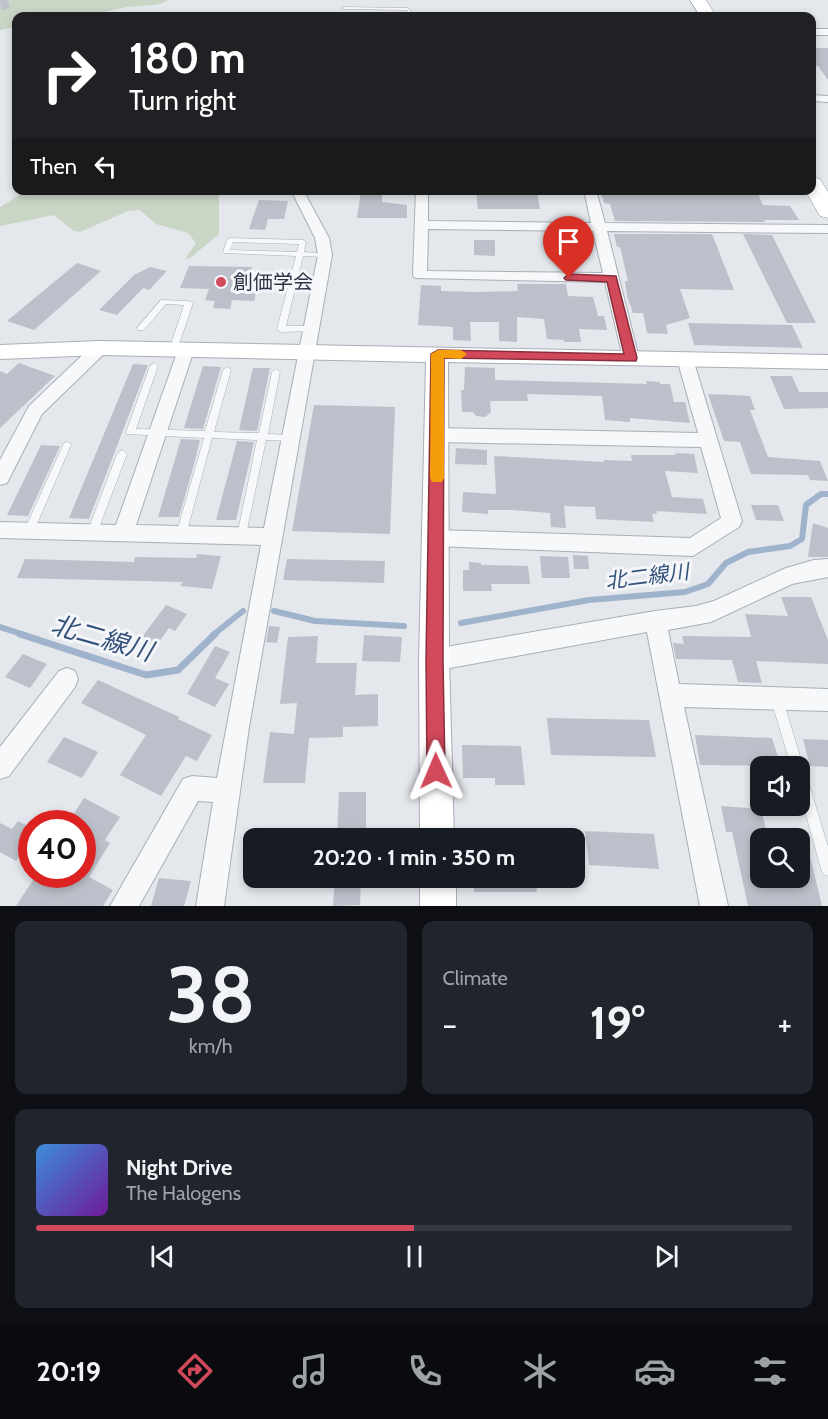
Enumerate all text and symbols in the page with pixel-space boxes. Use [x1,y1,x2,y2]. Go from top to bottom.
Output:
text: 180 m [129,32,245,84]
icon: right [30,36,108,114]
text: Turn right [129,84,236,117]
icon: left [89,150,122,183]
text: Then [30,153,77,180]
pin [543,216,594,278]
icon: arrive [552,225,585,258]
place label: 創価学会 [233,270,313,294]
marker: 創価学会 [214,275,228,289]
water label: 北二線川 [604,558,692,594]
water label: 北二線川 [48,608,159,669]
position arrow [404,739,468,803]
map controls [750,756,810,888]
button: sound [750,756,810,816]
speed limit sign: 40 [18,810,96,888]
button: search [750,828,810,888]
text: 20:20 · 1 min · 350 m [313,844,515,871]
text: 38 [166,947,255,1042]
text: Climate [443,966,508,990]
text: 19° [590,996,645,1050]
text: − [443,1004,457,1044]
text: + [777,1004,792,1044]
text: km/h [189,1034,233,1058]
text: Night Drive [126,1154,232,1181]
text: The Halogens [126,1181,241,1205]
icon: previous [146,1240,179,1273]
icon: pause [398,1240,431,1273]
icon: next [650,1240,683,1273]
icon: directions [174,1350,216,1392]
icon: music [289,1350,331,1392]
icon: phone [404,1350,446,1392]
icon: climate [519,1350,561,1392]
icon: car [634,1350,676,1392]
icon: filters [749,1350,791,1392]
text: 20:19 [37,1355,101,1388]

